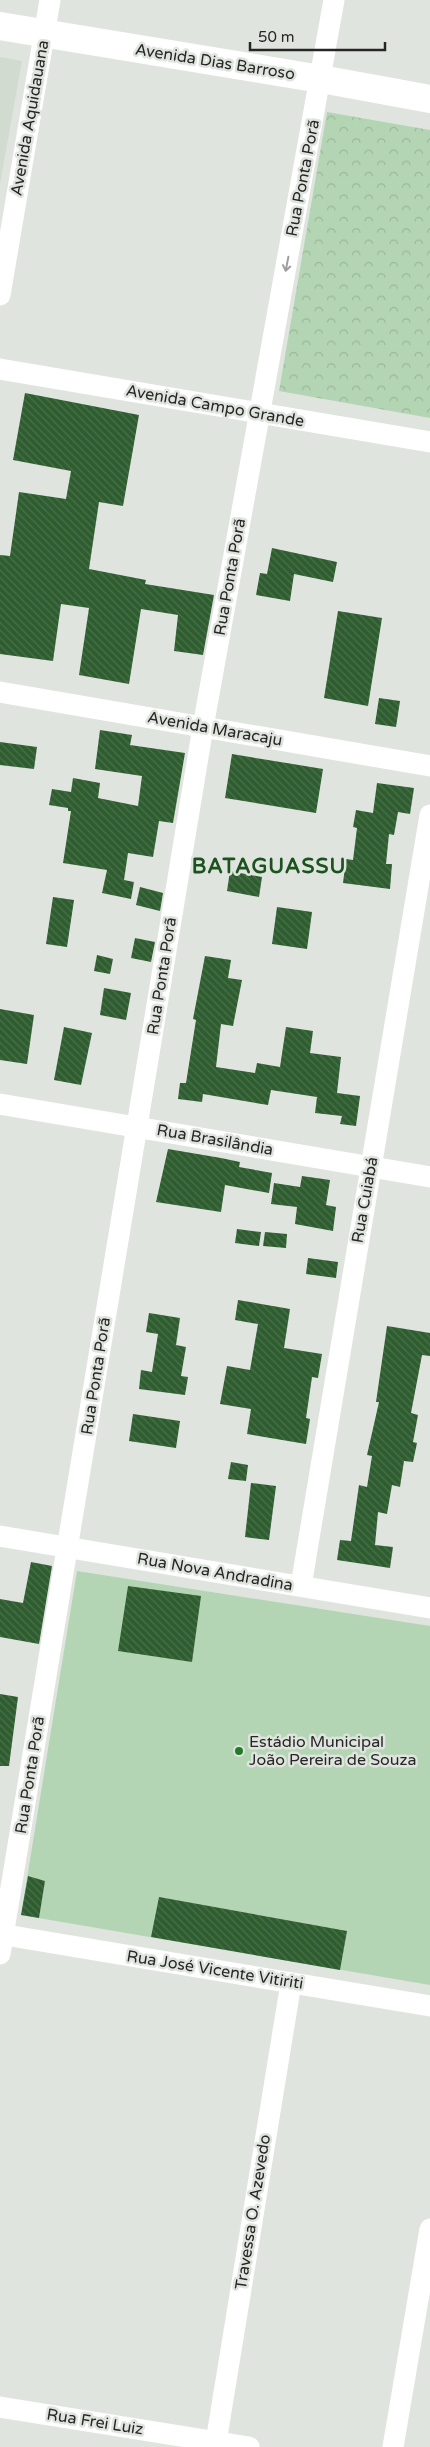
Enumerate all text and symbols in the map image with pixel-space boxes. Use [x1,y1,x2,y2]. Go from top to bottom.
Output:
scale bar [250,20,385,52]
text: 50 m [258,28,295,46]
street label: Avenida Aquidauana [6,39,54,197]
street label: Avenida Dias Barroso [134,39,296,85]
street label: Rua Ponta Porã [282,118,324,238]
one-way arrow [281,256,291,272]
street label: Avenida Campo Grande [124,380,306,432]
street label: Rua Ponta Porã [210,517,250,637]
street label: Avenida Maracaju [146,707,284,751]
district label: BATAGUASSU [192,854,346,879]
street label: Rua Ponta Porã [143,916,181,1036]
street label: Rua Brasilândia [155,1120,275,1160]
street label: Rua Cuiabá [348,1155,382,1245]
street label: Rua Ponta Porã [77,1316,115,1436]
street label: Rua Nova Andradina [136,1548,294,1596]
street label: Rua Ponta Porã [11,1715,49,1835]
place label: Estádio Municipal João Pereira de Souza [249,1732,416,1770]
marker: Estádio Municipal João Pereira de Souza [233,1745,245,1757]
street label: Rua José Vicente Vitiriti [125,1946,305,1994]
street label: Travessa O. Azevedo [231,2133,275,2291]
street label: Rua Frei Luiz [45,2404,145,2440]

